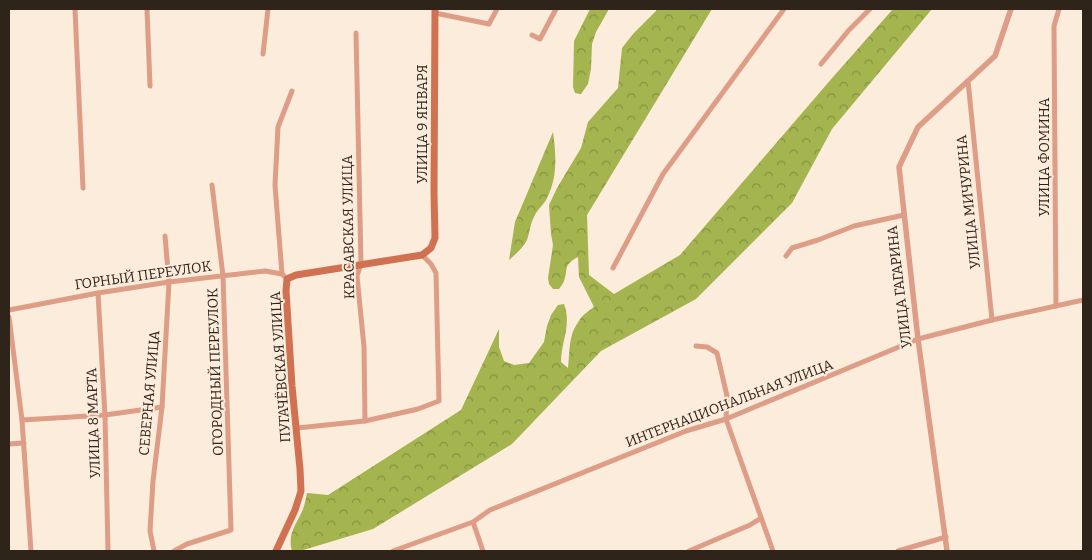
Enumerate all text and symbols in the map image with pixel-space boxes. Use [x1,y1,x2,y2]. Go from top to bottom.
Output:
street label: УЛИЦА 9 ЯНВАРЯ [414,64,431,184]
street label: УЛИЦА ФОМИНА [1036,97,1053,216]
street label: УЛИЦА МИЧУРИНА [953,134,984,270]
street label: КРАСАВСКАЯ УЛИЦА [339,155,358,299]
street label: УЛИЦА ГАГАРИНА [884,224,915,349]
street label: ГОРНЫЙ ПЕРЕУЛОК [73,256,213,294]
street label: ОГОРОДНЫЙ ПЕРЕУЛОК [203,288,227,456]
street label: ПУГАЧЁВСКАЯ УЛИЦА [267,291,294,443]
street label: СЕВЕРНАЯ УЛИЦА [136,330,163,456]
street label: ИНТЕРНАЦИОНАЛЬНАЯ УЛИЦА [623,356,835,451]
street label: УЛИЦА 8 МАРТА [83,367,104,479]

